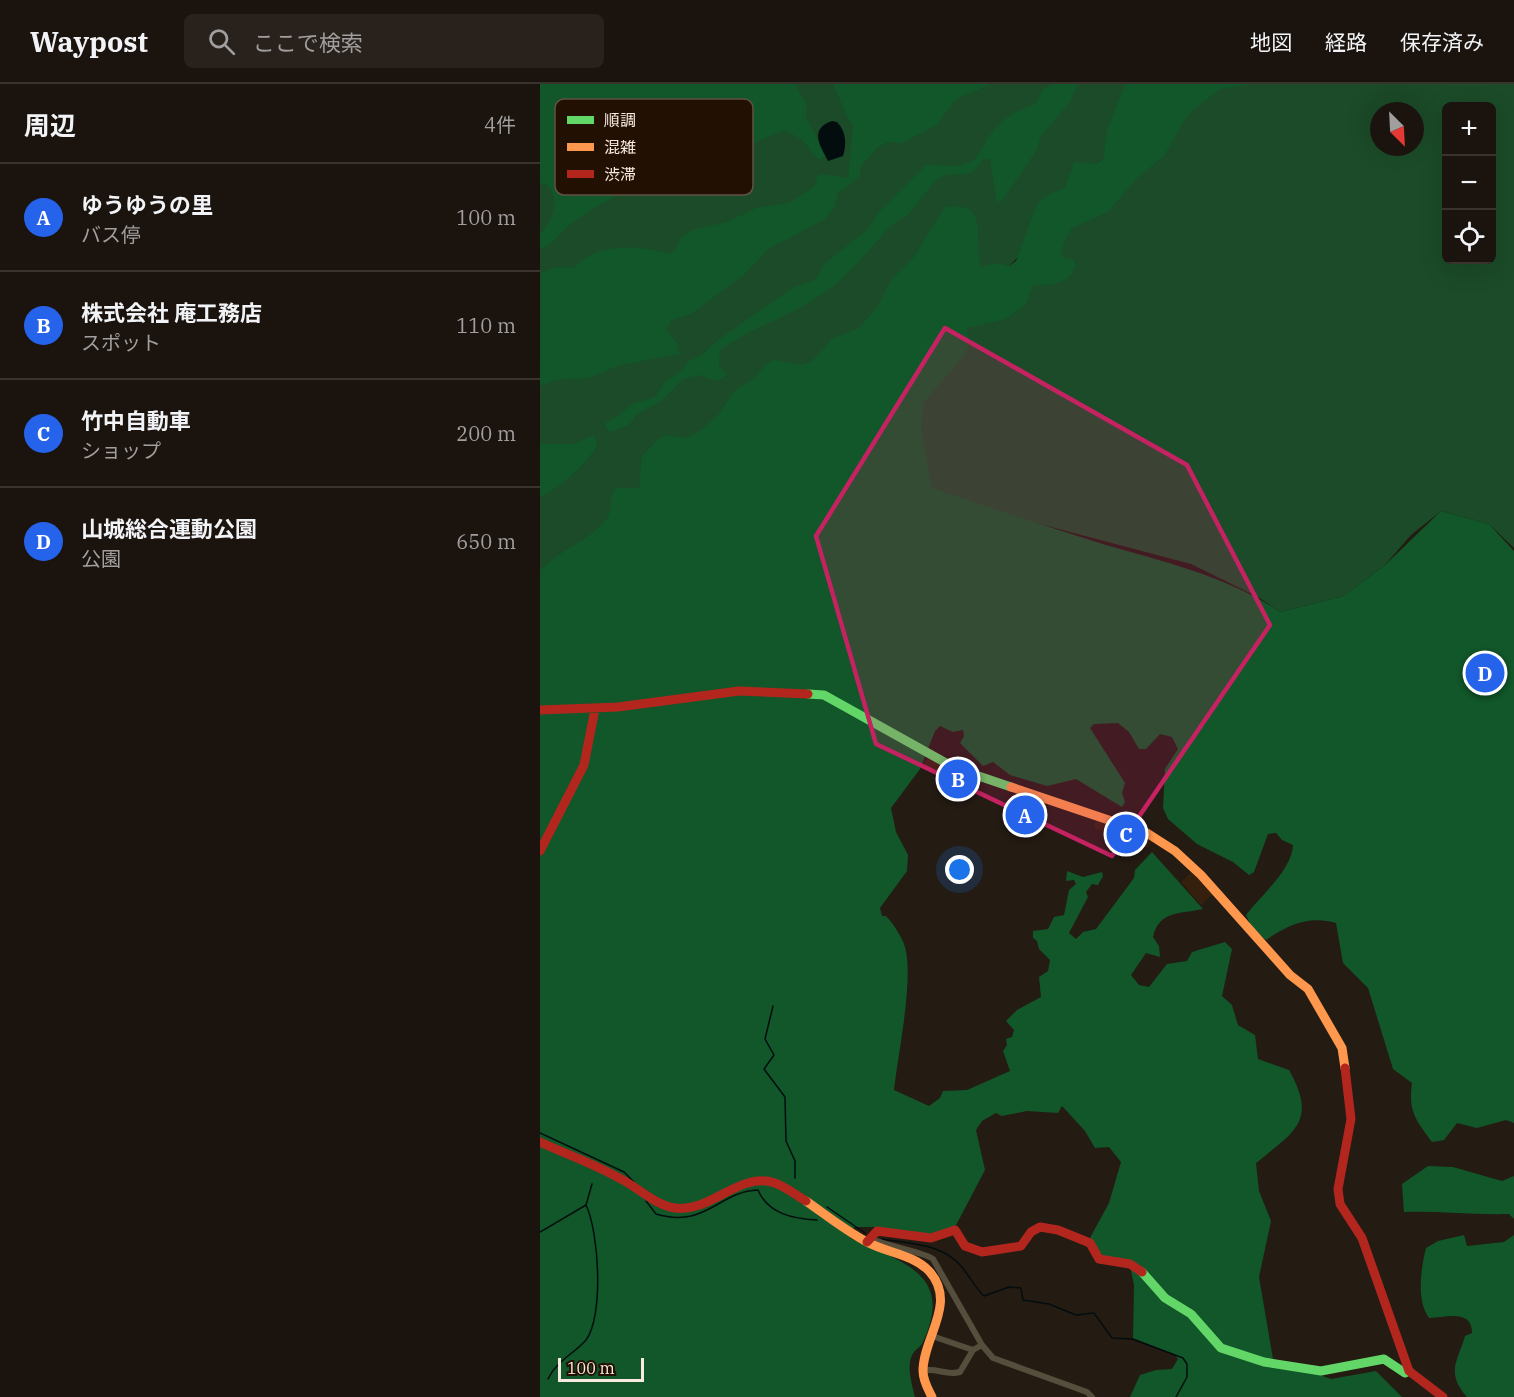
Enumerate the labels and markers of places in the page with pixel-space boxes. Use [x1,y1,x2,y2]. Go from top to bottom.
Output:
pin: D [1466,650,1504,696]
pin: B [938,756,978,802]
pin: A [1006,792,1044,838]
pin: C [1106,812,1146,856]

